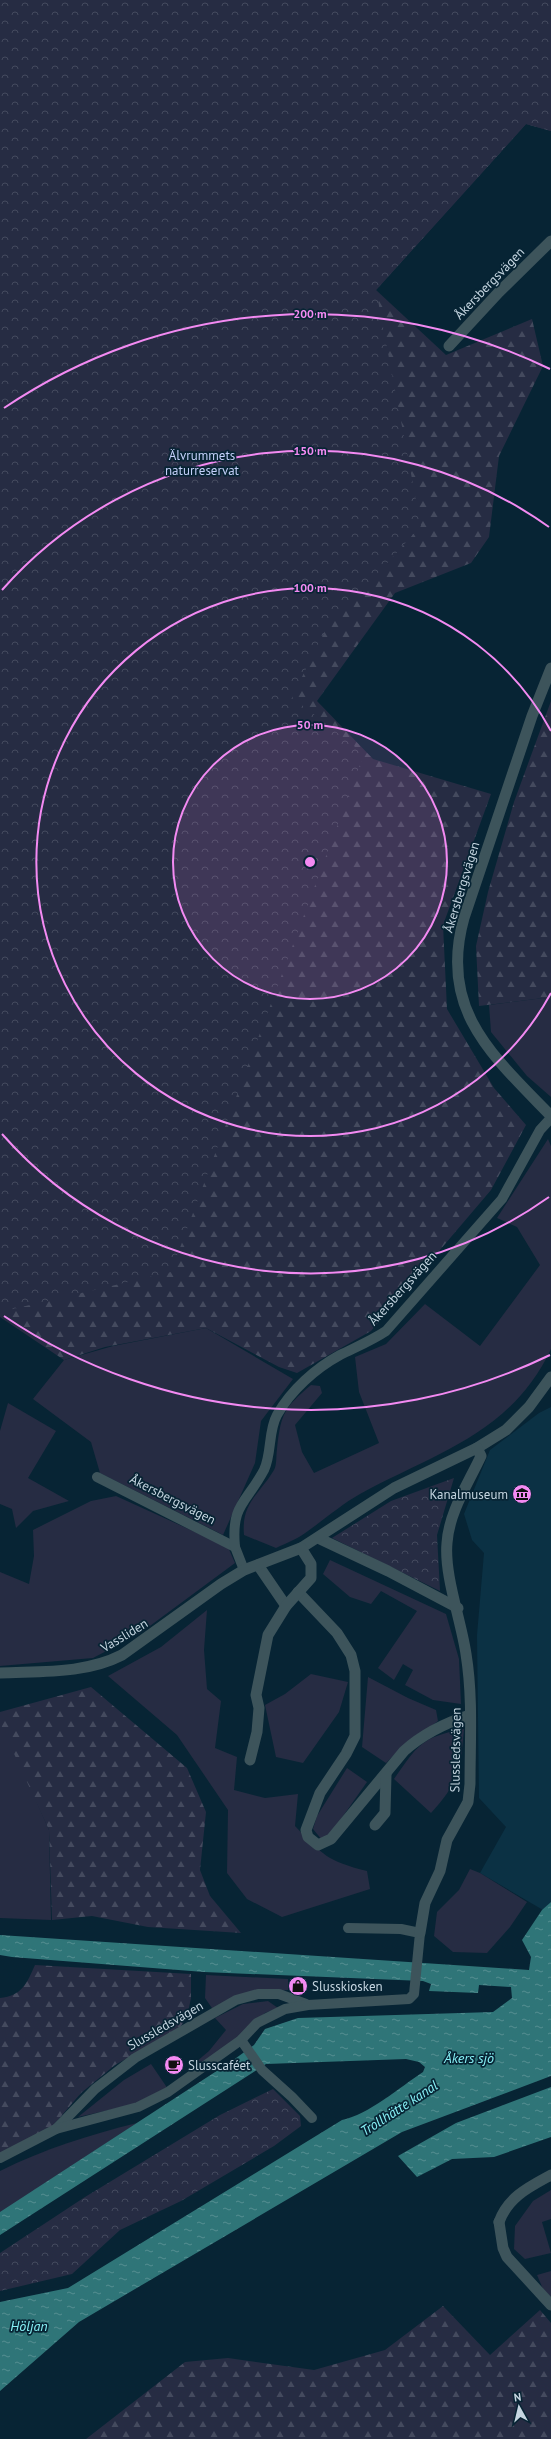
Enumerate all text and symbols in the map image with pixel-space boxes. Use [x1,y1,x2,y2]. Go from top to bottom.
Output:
street label: Åkersbergsvägen [451,244,528,323]
text: 200 m [293,306,327,321]
text: 150 m [293,443,327,458]
park label: Älvrummets naturreservat [165,447,240,479]
text: 100 m [293,580,327,595]
text: 50 m [297,717,323,732]
street label: Åkersbergsvägen [440,840,483,935]
centre of rings [303,855,317,869]
street label: Åkersbergsvägen [365,1248,440,1329]
street label: Åkersbergsvägen [127,1471,219,1528]
museum icon: Kanalmuseum [511,1483,533,1505]
place label: Kanalmuseum [429,1486,508,1503]
street label: Vassliden [97,1615,151,1657]
street label: Slussledsvägen [446,1707,465,1793]
shop icon: Slusskiosken [287,1975,309,1997]
place label: Slusskiosken [312,1978,383,1995]
street label: Slussledsvägen [124,1997,206,2054]
water label: Åkers sjö [443,2049,494,2067]
cafe icon: Slusscaféet [163,2054,185,2076]
place label: Slusscaféet [188,2057,251,2074]
water label: Trollhätte kanal [357,2076,441,2140]
water label: Höljan [10,2317,48,2335]
north arrow [499,2387,539,2427]
text: N [513,2390,522,2405]

